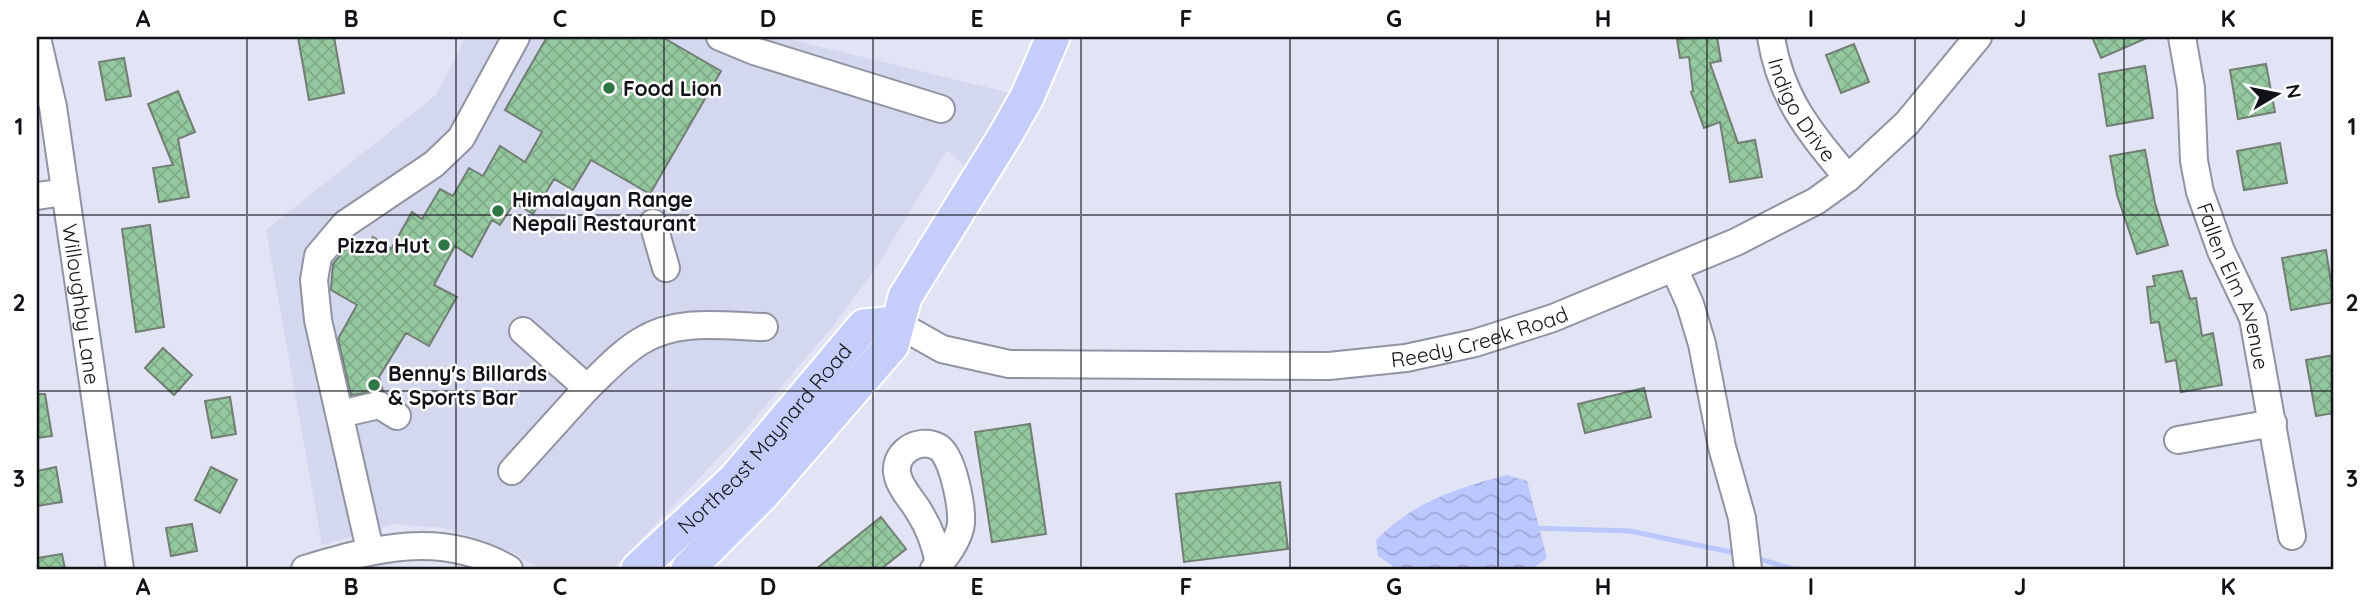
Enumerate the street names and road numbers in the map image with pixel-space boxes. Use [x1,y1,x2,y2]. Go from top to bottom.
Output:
street label: Indigo Drive [1763,55,1842,167]
street label: Fallen Elm Avenue [2192,199,2275,372]
street label: Willoughby Lane [57,222,106,386]
street label: Reedy Creek Road [1390,300,1572,372]
street label: Northeast Maynard Road [672,338,857,539]

